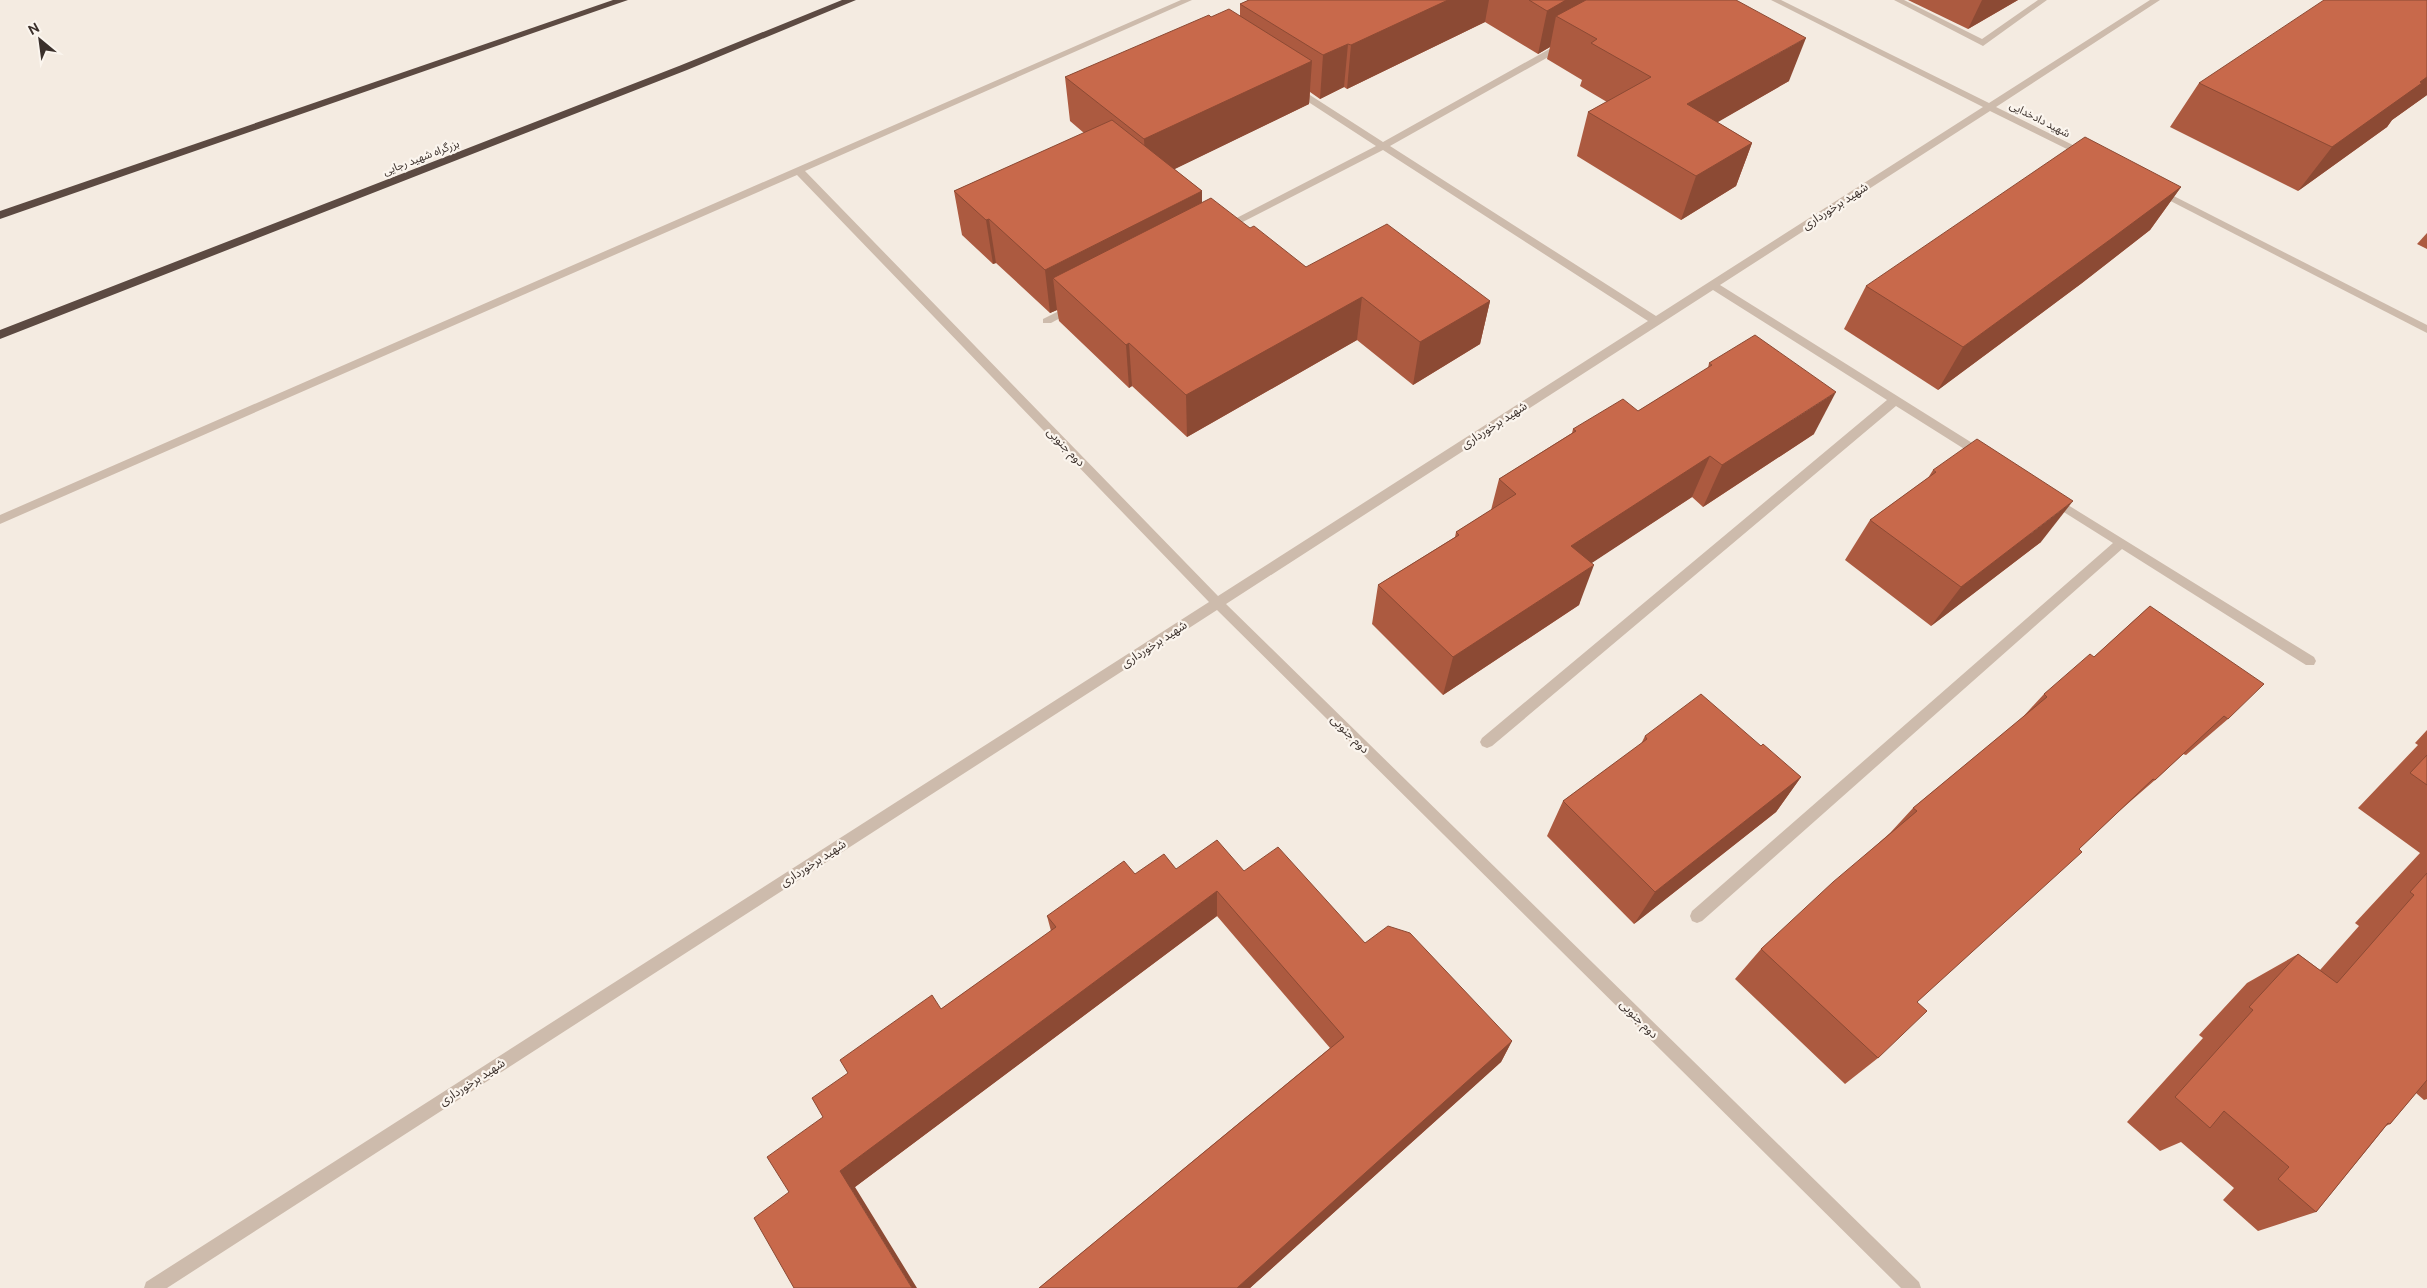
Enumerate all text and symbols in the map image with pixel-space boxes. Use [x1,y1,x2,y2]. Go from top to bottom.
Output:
north arrow [15,15,65,65]
text: N [25,19,42,38]
street label: شهید دادخدایی [2007,99,2073,140]
street label: بزرگراه شهید رجایی [381,137,461,178]
street label: شهید برخورداری [1800,180,1870,232]
street label: شهید برخورداری [1459,399,1529,451]
street label: دوم جنوبی [1043,425,1088,471]
street label: شهید برخورداری [1119,618,1189,670]
street label: دوم جنوبی [1326,712,1372,758]
street label: شهید برخورداری [778,837,848,889]
street label: دوم جنوبی [1615,997,1661,1043]
street label: شهید برخورداری [437,1056,507,1108]

